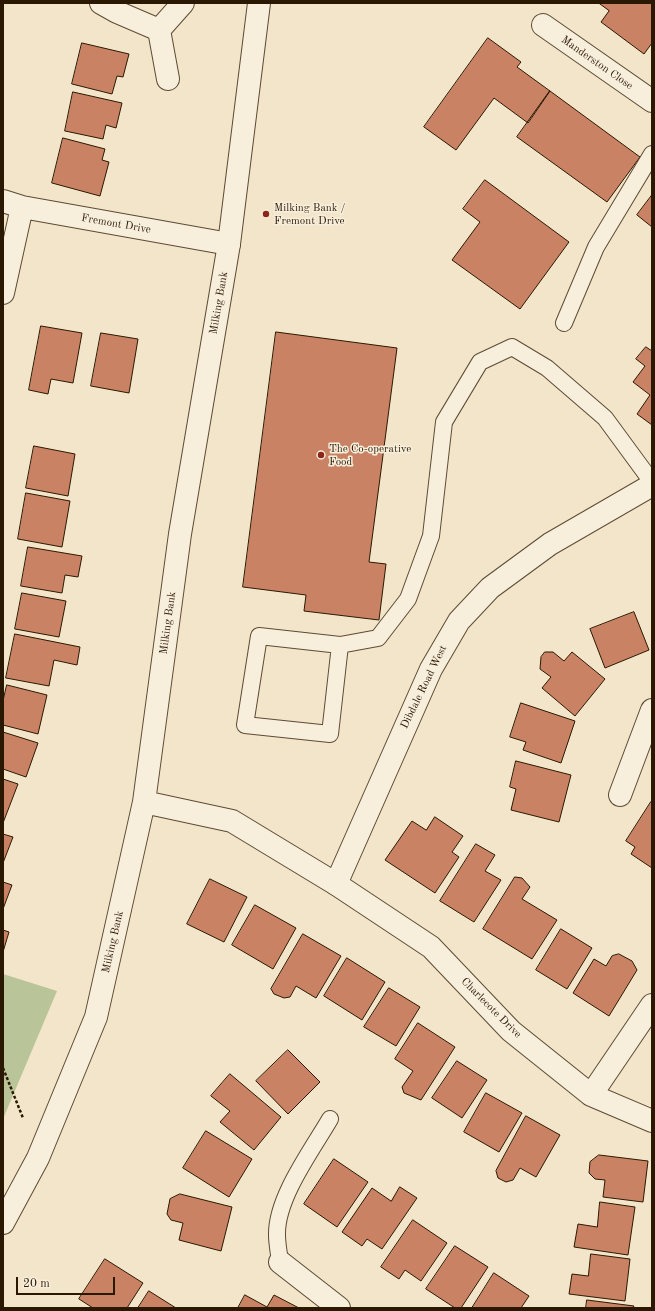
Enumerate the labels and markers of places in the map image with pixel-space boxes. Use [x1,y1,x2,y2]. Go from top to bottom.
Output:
place label: Milking Bank / Fremont Drive [274,201,346,227]
marker: Milking Bank / Fremont Drive [261,209,271,219]
place label: The Co-operative Food [329,442,411,468]
marker: The Co-operative Food [316,450,326,460]

